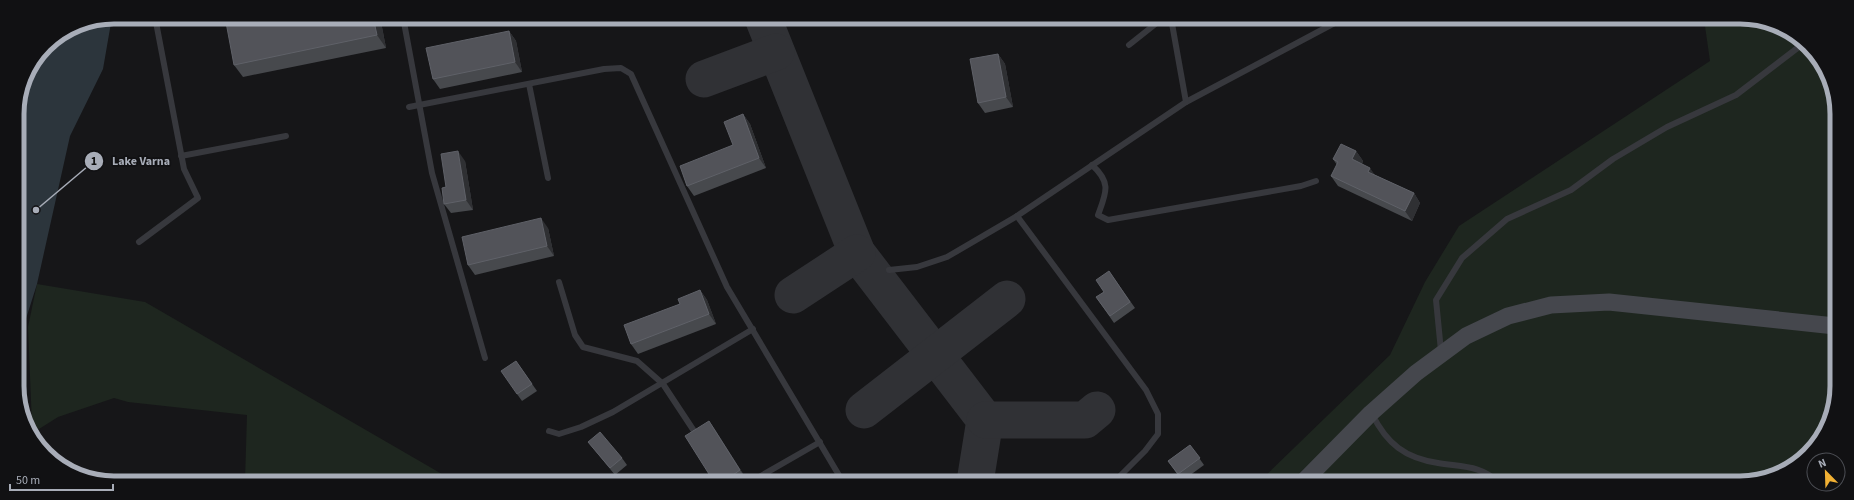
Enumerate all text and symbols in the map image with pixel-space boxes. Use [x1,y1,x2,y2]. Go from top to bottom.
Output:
callout: Lake Varna [84,149,178,173]
text: 1 [91,153,97,170]
text: Lake Varna [112,153,170,170]
north arrow [1806,452,1846,492]
text: N [1816,455,1829,472]
scale bar [10,466,113,492]
text: 50 m [16,472,40,489]

